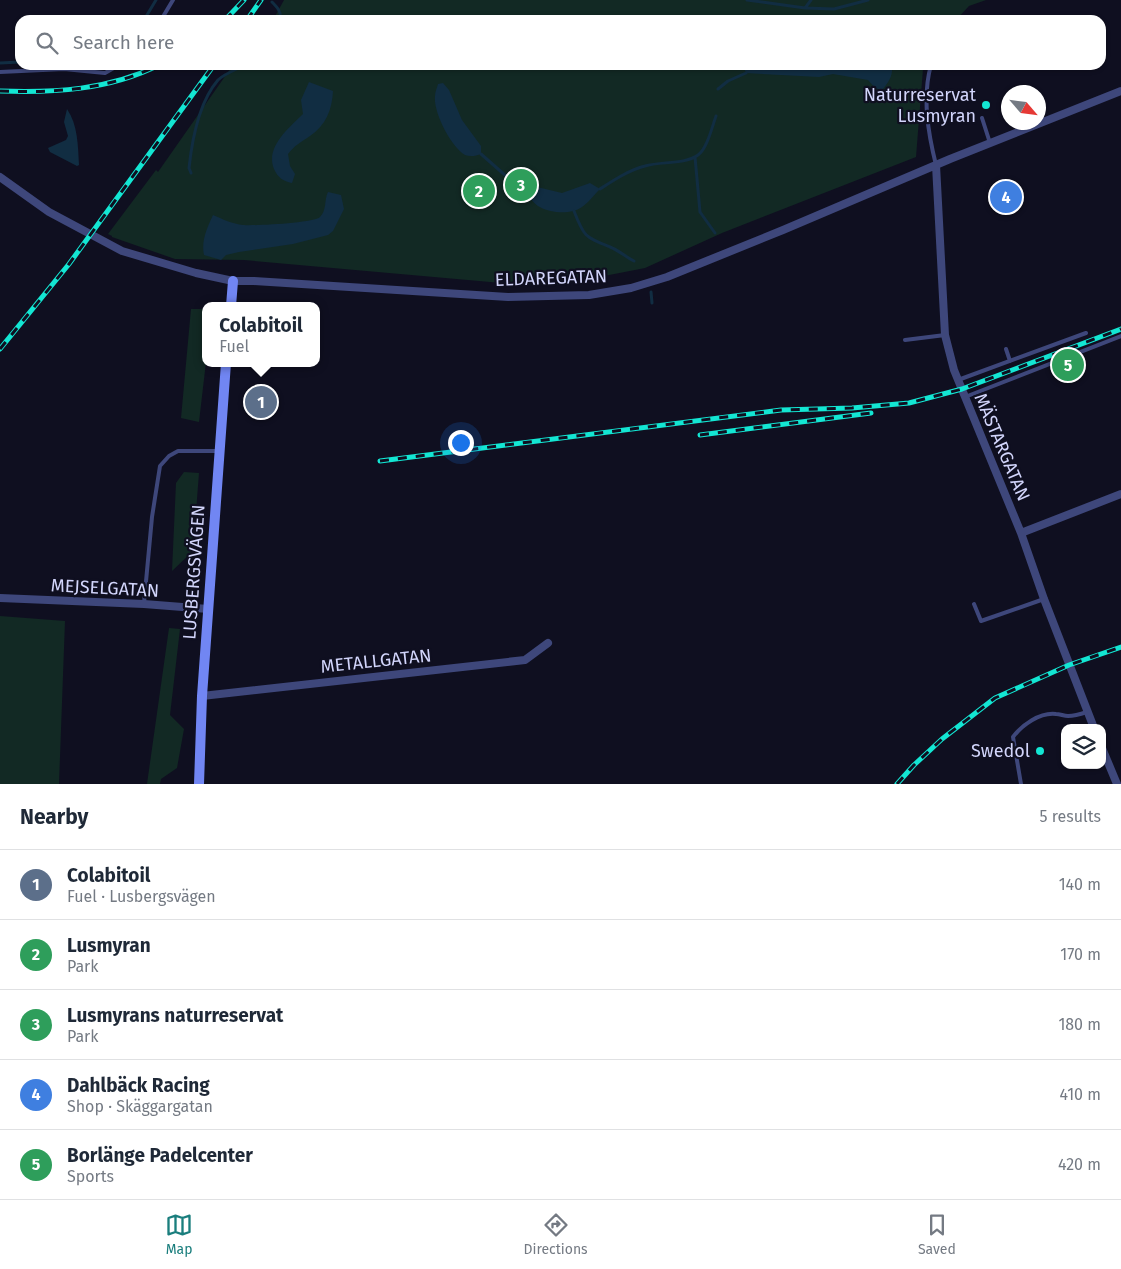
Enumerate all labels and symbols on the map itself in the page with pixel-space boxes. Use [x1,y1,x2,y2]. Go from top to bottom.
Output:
place label: Naturreservat Lusmyran [864,84,976,127]
north arrow [1001,85,1046,130]
marker: Naturreservat Lusmyran [980,99,992,111]
pin: 3 [505,166,537,204]
pin: 2 [463,172,495,210]
pin: 4 [990,178,1022,216]
street label: ELDAREGATAN [494,265,608,291]
pin: 5 [1052,346,1084,384]
pin: 1 [245,383,277,421]
street label: MÄSTARGATAN [969,390,1035,504]
your location [448,430,474,456]
street label: LUSBERGSVÄGEN [178,504,210,640]
street label: MEJSELGATAN [50,574,160,602]
street label: METALLGATAN [320,644,432,678]
place label: Swedol [971,740,1030,762]
marker: Swedol [1034,745,1046,757]

